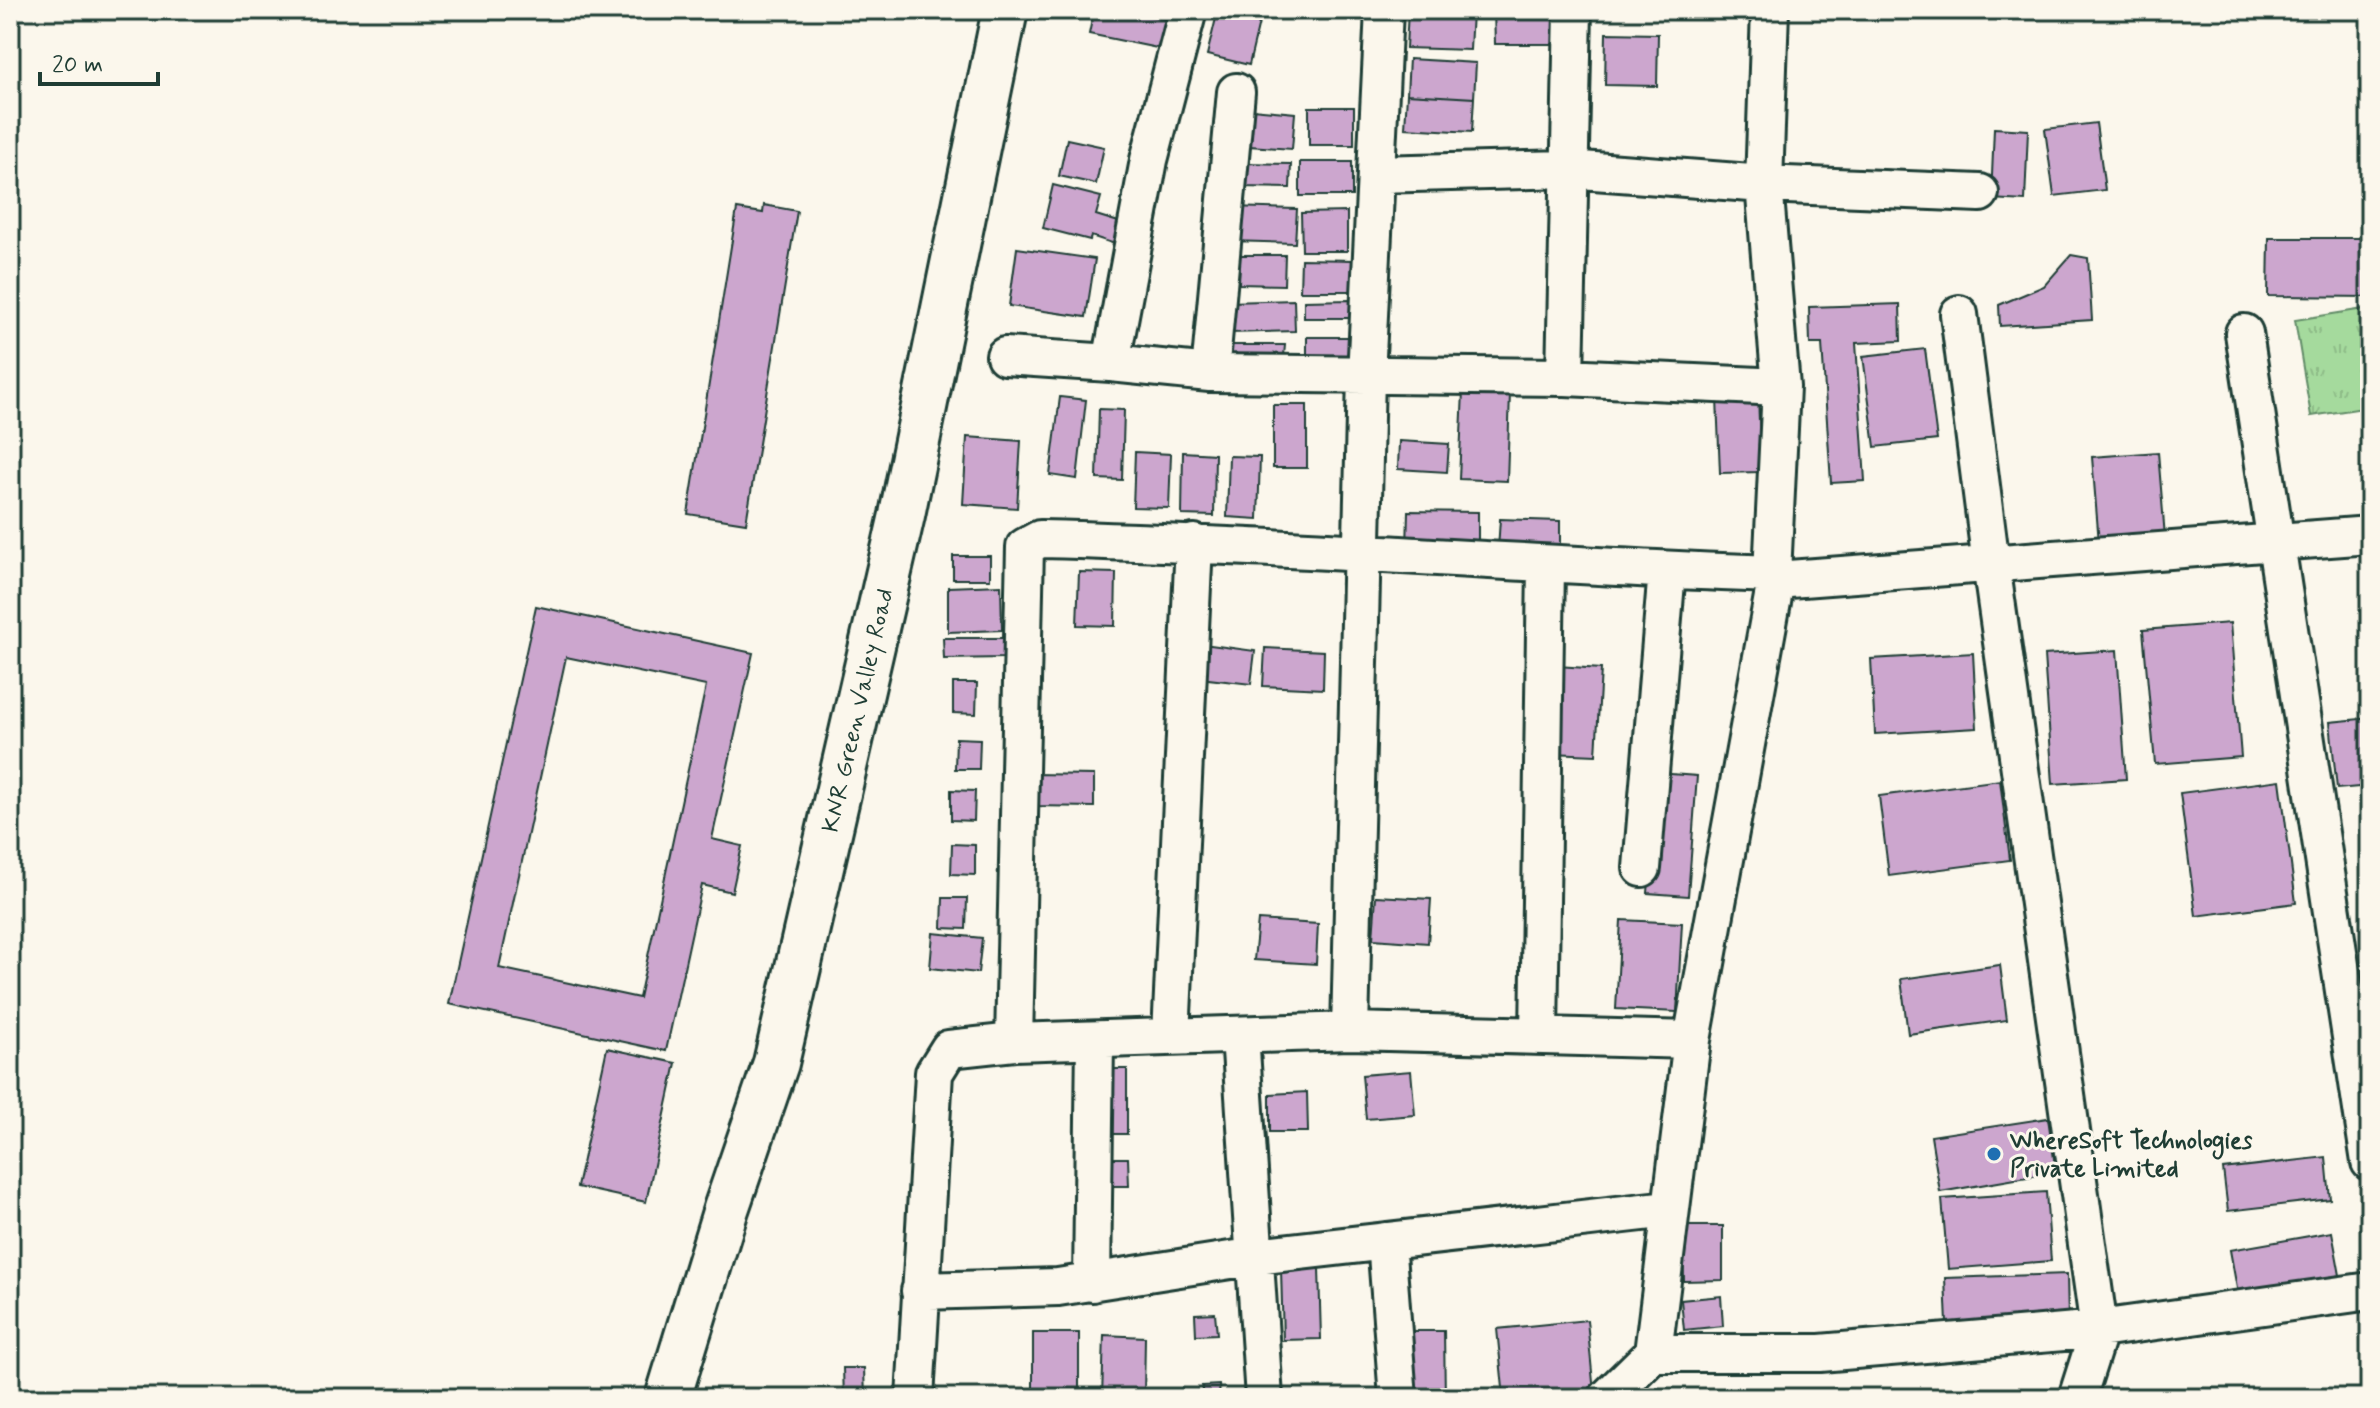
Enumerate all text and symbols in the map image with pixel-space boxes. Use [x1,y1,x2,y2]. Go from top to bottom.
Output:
scale bar [40,36,158,86]
text: 20 m [52,50,103,81]
street label: KNR Green Valley Road [816,586,902,835]
place label: WhereSoft Technologies Private Limited [2009,1126,2253,1185]
marker: WhereSoft Technologies Private Limited [1985,1145,2003,1163]

